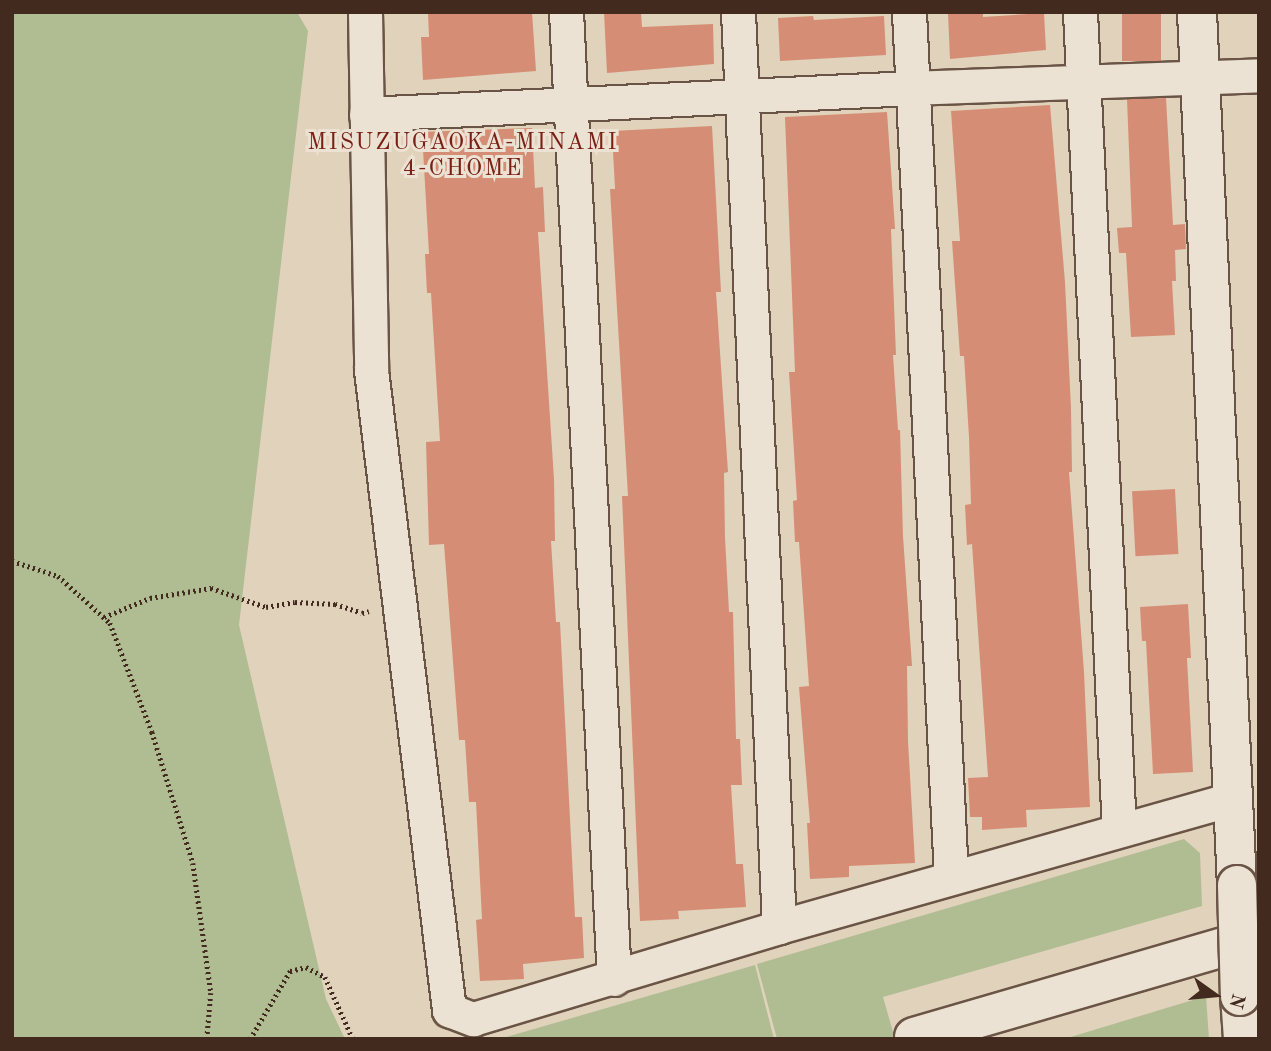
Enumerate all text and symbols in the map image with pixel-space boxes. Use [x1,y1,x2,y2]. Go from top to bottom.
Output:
district label: MISUZUGAOKA-MINAMI 4-CHOME [310,129,616,183]
north arrow [1180,960,1250,1030]
text: N [1225,991,1247,1010]

